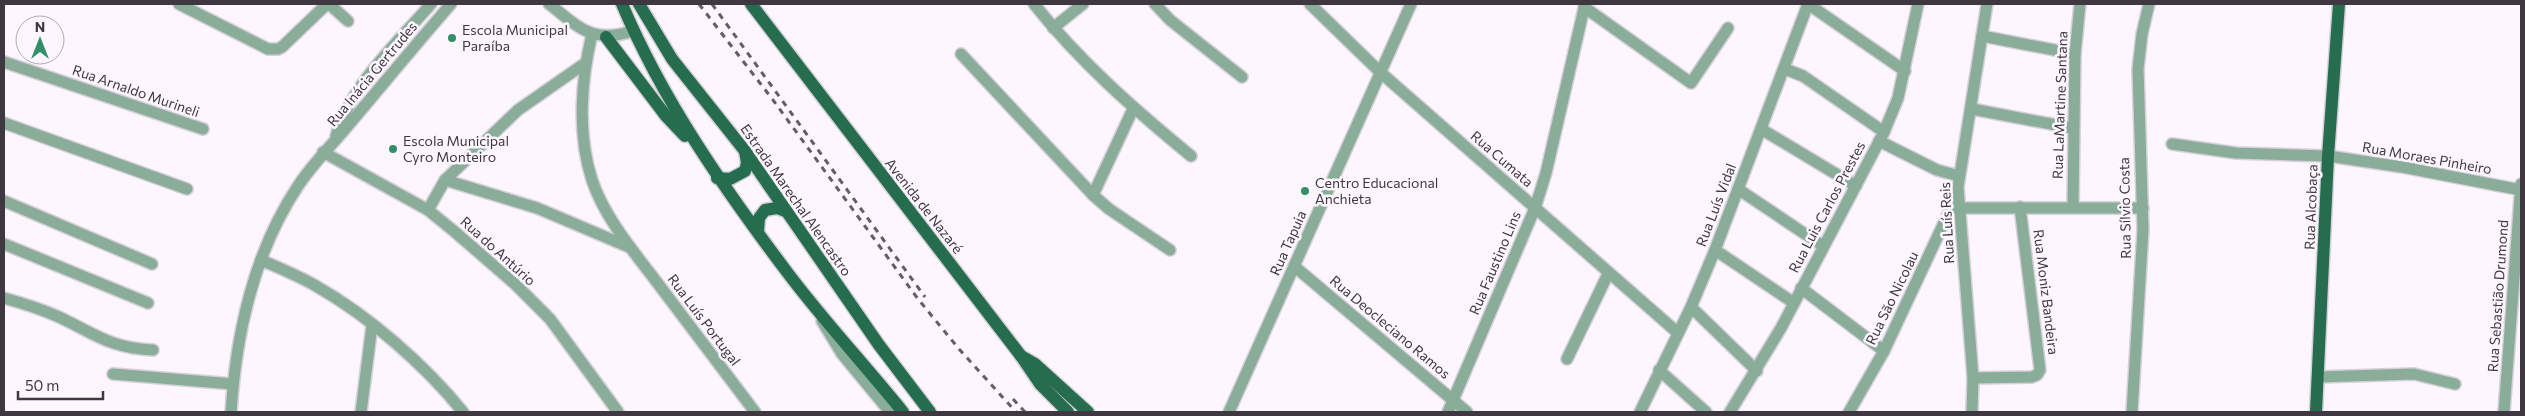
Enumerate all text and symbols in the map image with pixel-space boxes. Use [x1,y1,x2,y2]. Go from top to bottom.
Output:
north arrow [15,15,65,65]
text: N [35,18,45,35]
street label: Rua Inácia Gertrudes [323,18,420,129]
place label: Escola Municipal Paraíba [462,21,568,54]
street label: Rua LaMartine Santana [2048,31,2071,179]
marker: Escola Municipal Paraíba [446,32,458,44]
street label: Rua Arnaldo Murineli [70,61,202,120]
street label: Estrada Marechal Alencastro [737,120,855,279]
street label: Rua Cumata [1468,127,1537,190]
place label: Escola Municipal Cyro Monteiro [403,132,509,165]
street label: Rua Luis Carlos Prestes [1785,138,1868,275]
street label: Rua Moraes Pinheiro [2361,138,2493,177]
marker: Escola Municipal Cyro Monteiro [387,143,399,155]
street label: Avenida de Nazaré [882,155,967,257]
street label: Rua Sílvio Costa [2115,157,2134,259]
street label: Rua Luís Vidal [1692,161,1739,249]
street label: Rua Alcobaça [2301,164,2320,250]
place label: Centro Educacional Anchieta [1315,174,1438,207]
street label: Rua Luís Reis [1936,182,1957,264]
marker: Centro Educacional Anchieta [1299,185,1311,197]
street label: Rua Tapuia [1266,208,1309,278]
street label: Rua Faustino Lins [1465,209,1524,317]
street label: Rua do Antúrio [457,213,539,289]
street label: Rua Sebastião Drumond [2484,219,2511,373]
street label: Rua Moniz Bandeira [2030,228,2063,356]
street label: Rua São Nicolau [1862,248,1921,347]
street label: Rua Luís Portugal [664,271,744,369]
street label: Rua Deocleciano Ramos [1327,271,1454,382]
scale bar [18,368,102,400]
text: 50 m [25,376,59,394]

